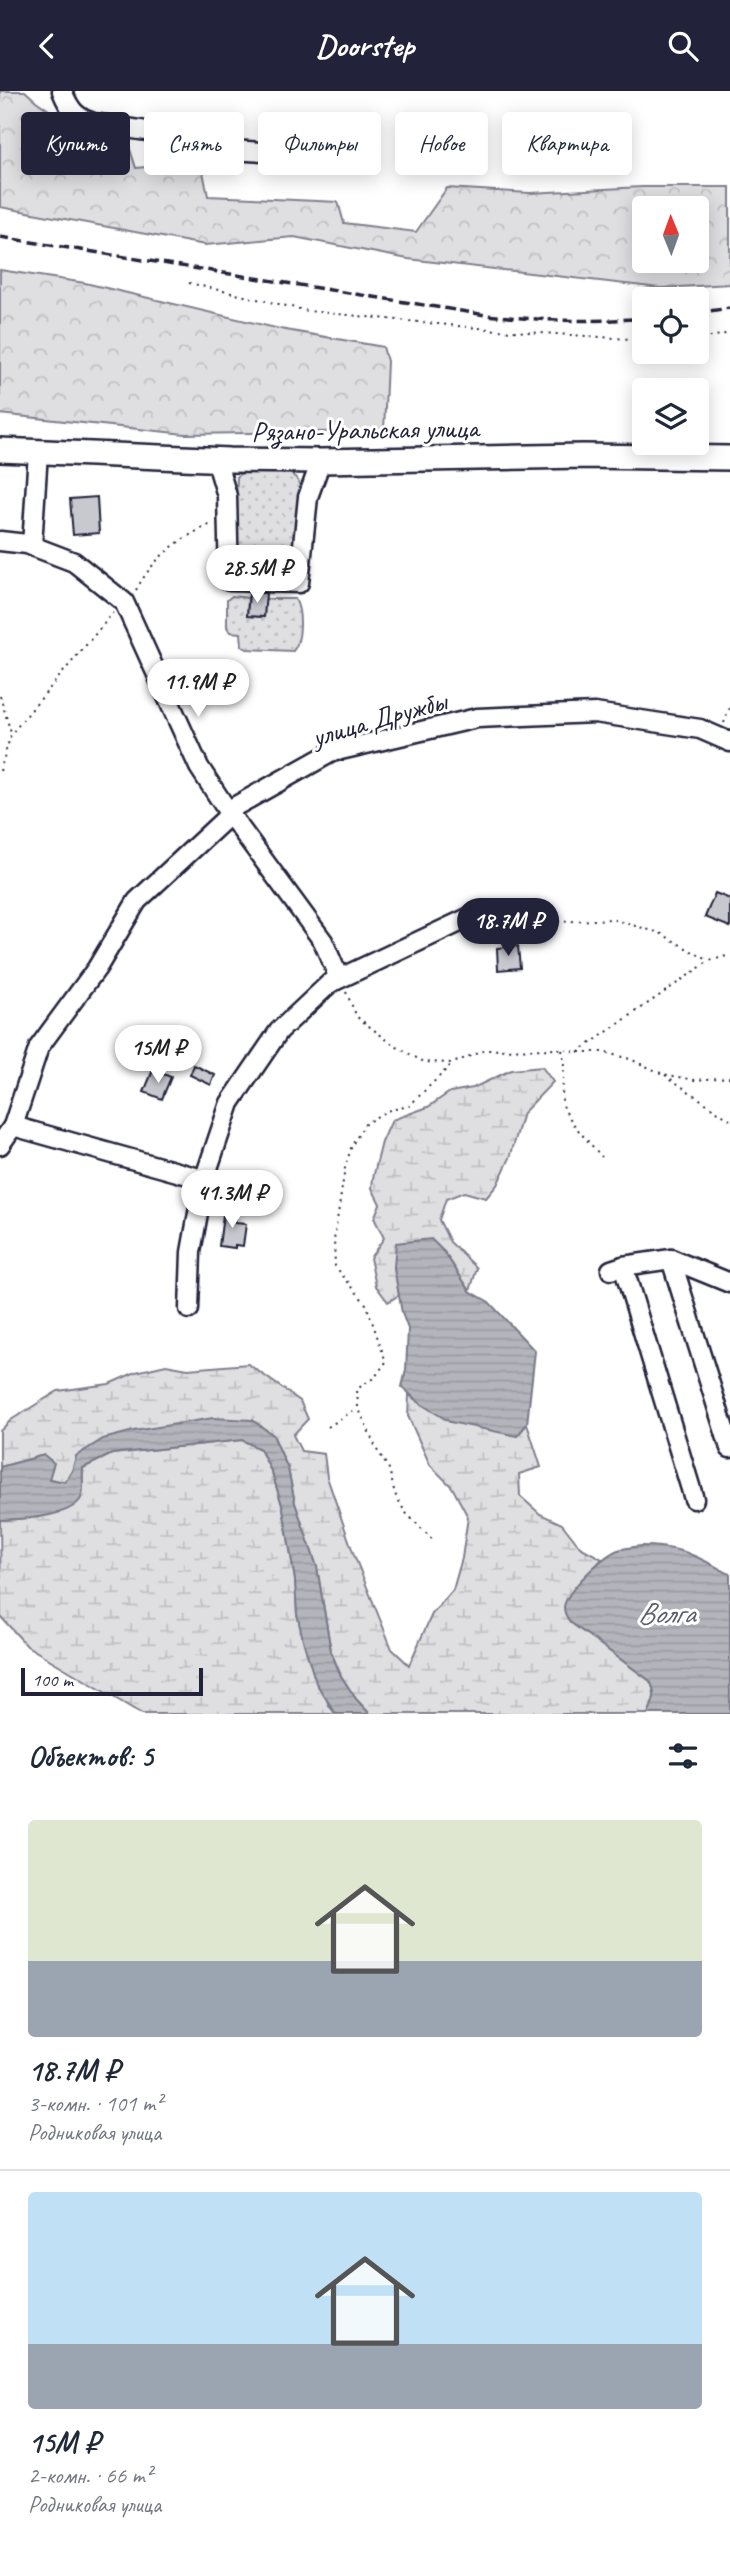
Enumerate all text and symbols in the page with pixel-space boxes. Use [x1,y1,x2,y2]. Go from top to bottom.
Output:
text: Doorstep [316,25,414,66]
icon: back [28,27,66,65]
icon: search [664,27,702,65]
chip: Купить [21,112,130,175]
chip: Снять [144,112,244,175]
chip: Фильтры [258,112,381,175]
chip: Новое [395,112,488,175]
chip: Квартира [502,112,632,175]
north arrow [632,196,709,273]
map controls [632,196,709,455]
button: locate [632,287,709,364]
button: layers [632,378,709,455]
street label: Рязано-Уральская улица [251,410,481,450]
pin: 28.5M ₽ [192,545,322,605]
text: 28.5M ₽ [222,553,292,582]
pin: 11.9M ₽ [133,659,263,719]
text: 11.9M ₽ [163,667,233,696]
street label: улица Дружбы [306,682,453,755]
pin: 18.7M ₽ [443,899,573,958]
text: 18.7M ₽ [473,906,543,935]
pin: 15M ₽ [109,1025,207,1085]
text: 15M ₽ [131,1033,185,1062]
pin: 41.3M ₽ [167,1171,297,1230]
text: 41.3M ₽ [197,1178,267,1207]
water label: Волга [638,1594,697,1632]
scale bar [21,1665,203,1697]
text: 100 m [32,1668,73,1692]
text: Объектов: 5 [28,1737,153,1775]
icon: filters [664,1737,702,1775]
icon: home [302,1866,428,1992]
text: 18.7M ₽ [28,2051,119,2089]
text: 3-комн. · 101 m² [28,2089,162,2118]
text: Родниковая улица [28,2118,161,2147]
icon: home [302,2238,428,2364]
text: 15M ₽ [28,2423,99,2461]
text: 2-комн. · 66 m² [28,2461,152,2490]
text: Родниковая улица [28,2490,161,2519]

